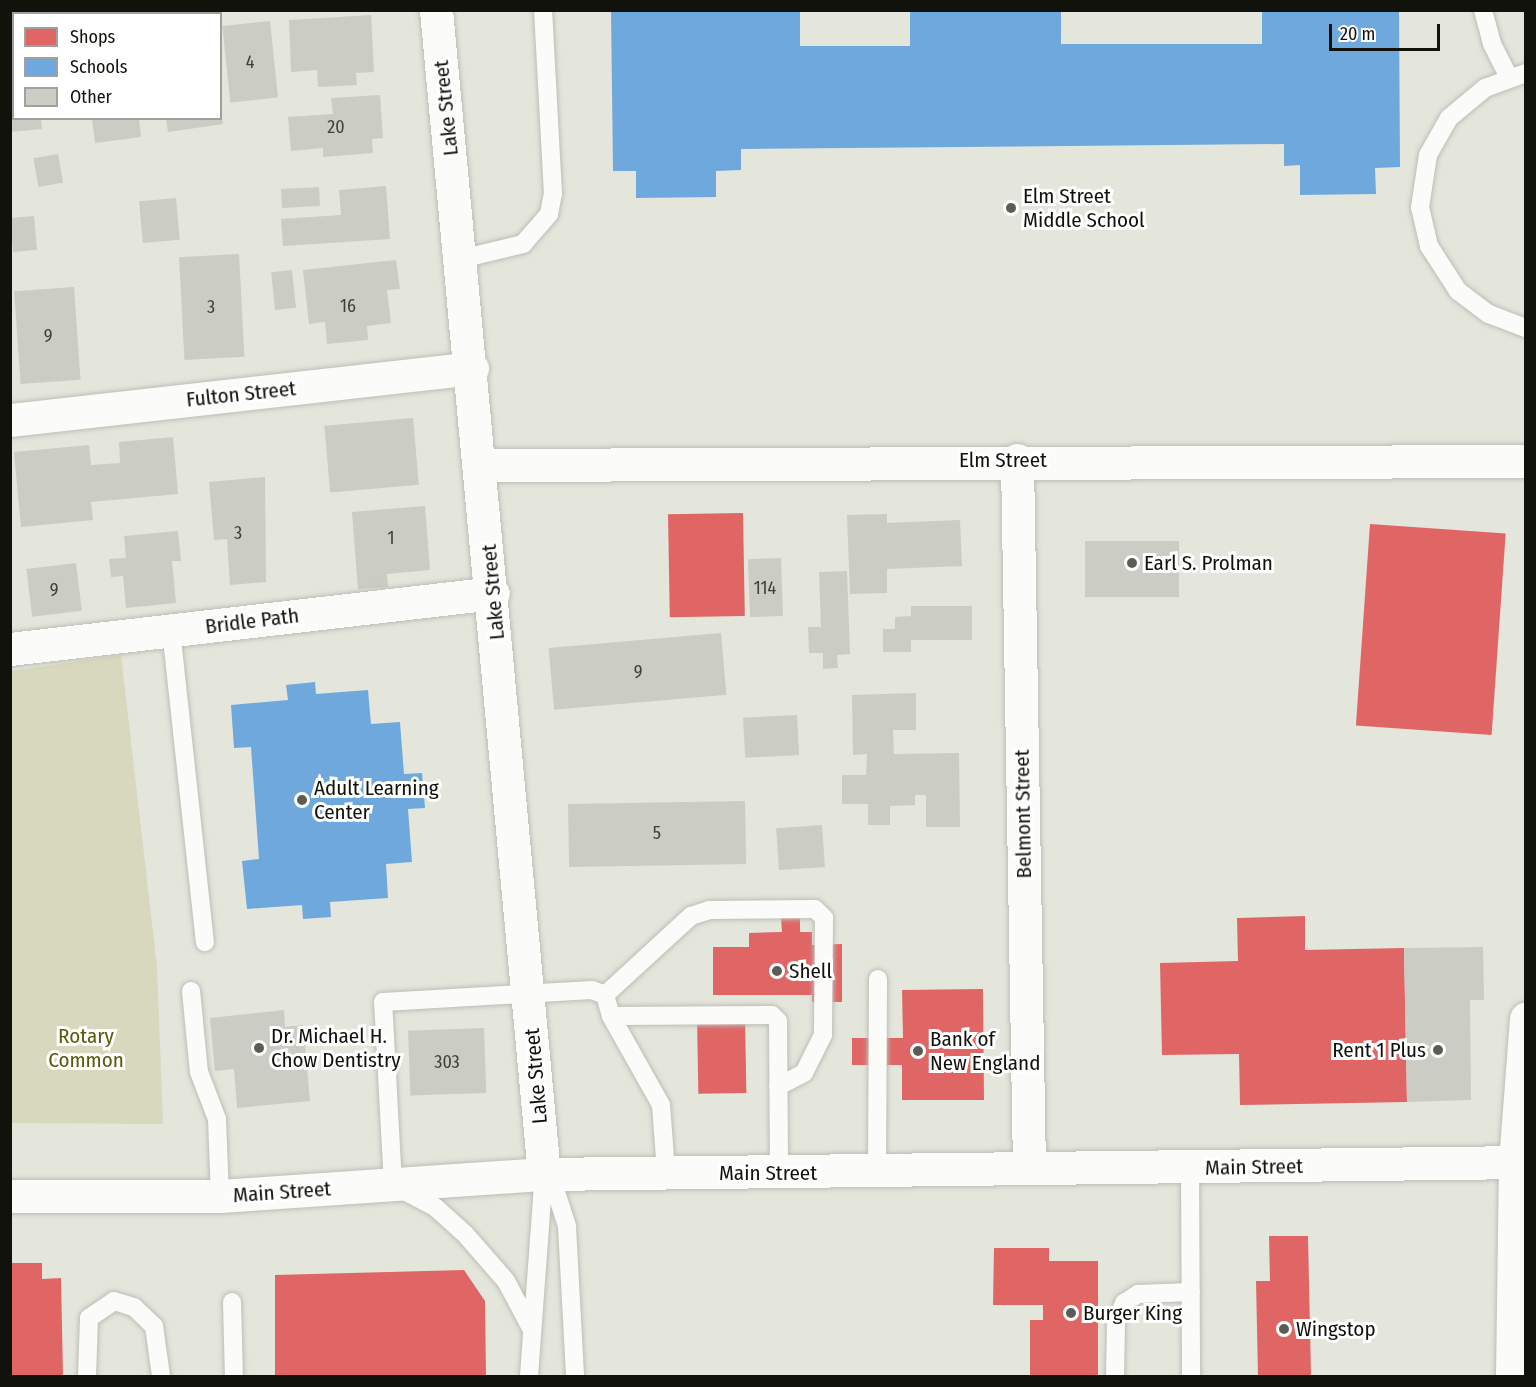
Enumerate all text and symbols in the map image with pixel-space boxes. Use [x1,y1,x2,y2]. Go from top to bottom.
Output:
legend [12,12,222,120]
scale bar [1332,12,1443,50]
text: 20 m [1340,23,1375,45]
text: Shops [70,26,115,48]
house number: 4 [246,51,254,73]
text: Schools [70,56,128,78]
street label: Lake Street [428,59,464,157]
text: Other [70,86,112,108]
house number: 20 [327,116,345,138]
place label: Elm Street Middle School [1023,183,1145,233]
marker: Elm Street Middle School [1004,201,1018,215]
house number: 16 [340,295,356,317]
house number: 3 [207,296,215,318]
house number: 9 [44,325,52,347]
street label: Fulton Street [185,376,297,412]
street label: Elm Street [959,447,1047,473]
house number: 3 [234,522,242,544]
house number: 1 [387,527,395,549]
street label: Lake Street [476,543,510,641]
place label: Earl S. Prolman [1144,550,1273,576]
marker: Earl S. Prolman [1125,556,1139,570]
house number: 114 [754,577,776,599]
house number: 9 [50,579,58,601]
street label: Bridle Path [204,603,300,639]
house number: 9 [634,661,642,683]
street label: Belmont Street [1009,749,1037,879]
place label: Adult Learning Center [314,775,439,825]
marker: Adult Learning Center [295,793,309,807]
house number: 5 [653,822,661,844]
place label: Shell [789,958,832,984]
marker: Shell [770,964,784,978]
park label: Rotary Common [48,1023,124,1073]
place label: Dr. Michael H. Chow Dentistry [271,1023,401,1073]
place label: Bank of New England [930,1026,1040,1076]
street label: Lake Street [519,1027,553,1125]
place label: Rent 1 Plus [1332,1037,1426,1063]
marker: Dr. Michael H. Chow Dentistry [252,1041,266,1055]
marker: Rent 1 Plus [1431,1043,1445,1057]
marker: Bank of New England [911,1044,925,1058]
house number: 303 [434,1051,460,1073]
street label: Main Street [1205,1154,1303,1180]
street label: Main Street [719,1160,817,1186]
street label: Main Street [232,1176,332,1208]
place label: Burger King [1083,1300,1182,1326]
marker: Burger King [1064,1306,1078,1320]
place label: Wingstop [1296,1316,1376,1342]
marker: Wingstop [1277,1322,1291,1336]

